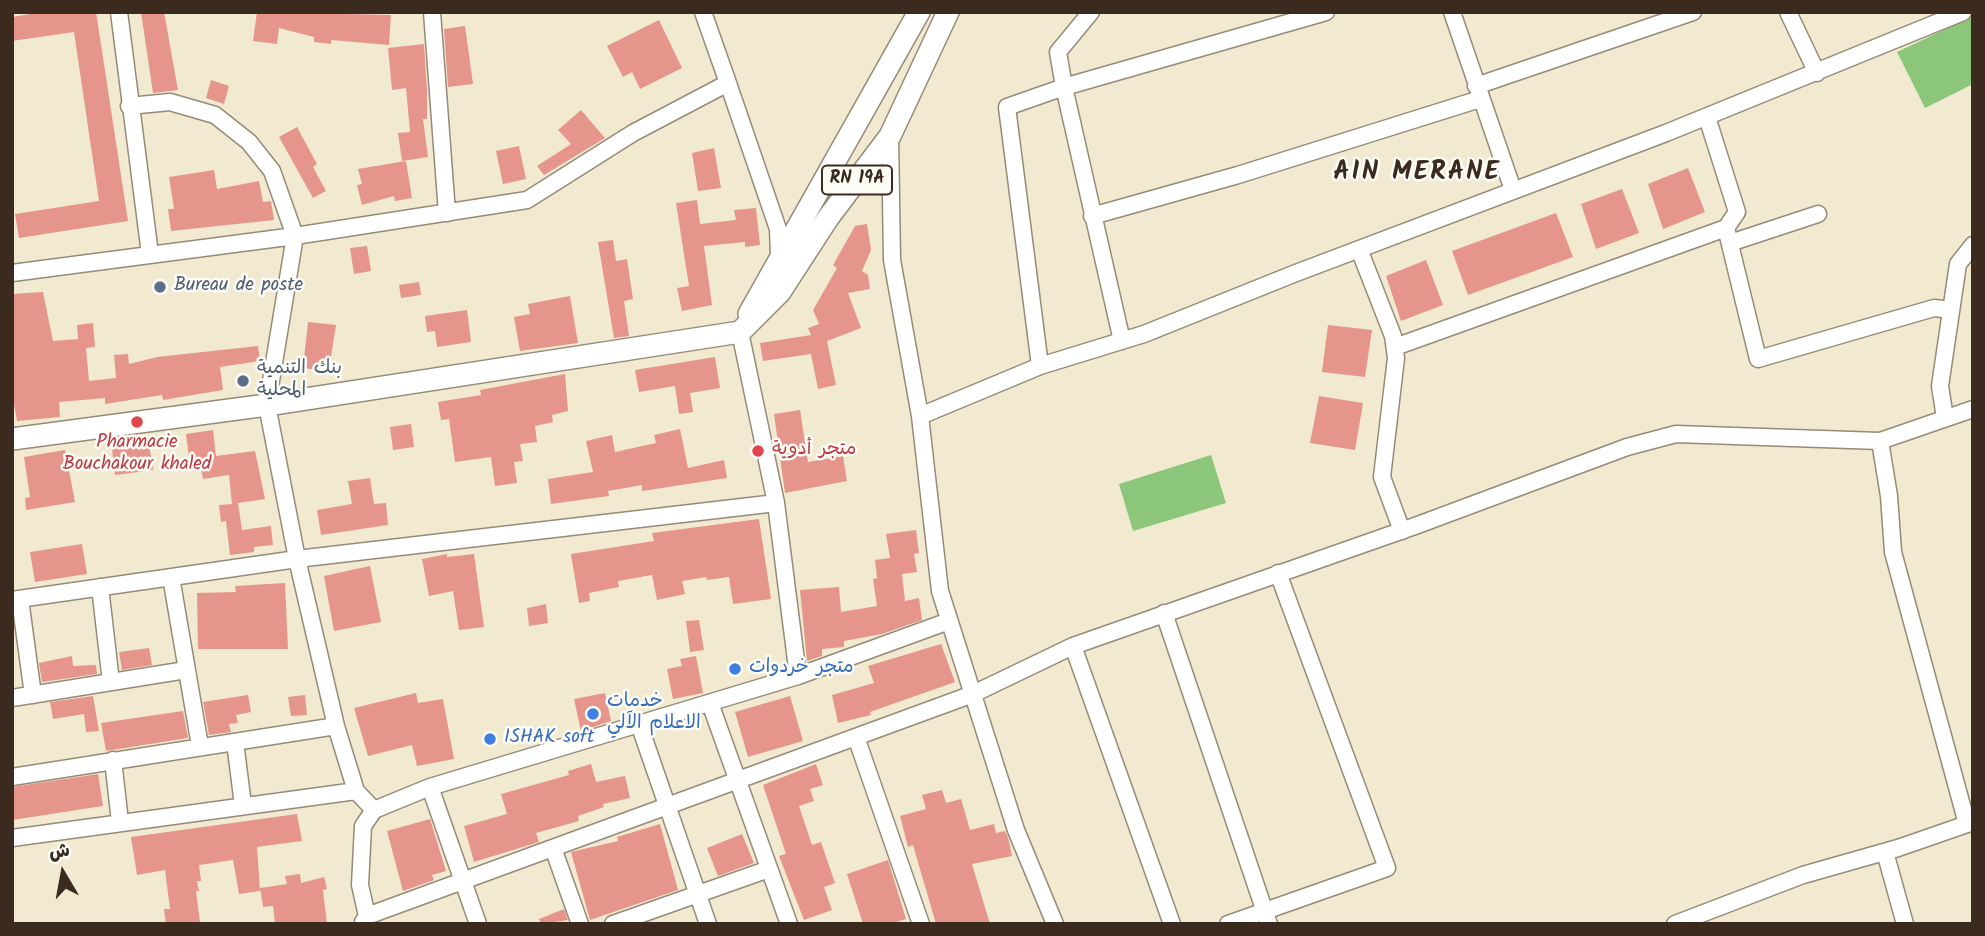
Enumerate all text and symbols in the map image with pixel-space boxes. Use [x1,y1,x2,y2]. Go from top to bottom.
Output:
district label: AIN MERANE [1334,159,1500,191]
road number: RN 19A [822,166,892,195]
place label: Bureau de poste [174,276,303,298]
marker: Bureau de poste [152,279,168,295]
place label: بنك التنمية المحلية [257,359,342,403]
marker: بنك التنمية المحلية [235,373,251,389]
marker: Pharmacie Bouchakour khaled [129,414,145,430]
place label: Pharmacie Bouchakour khaled [63,433,211,477]
place label: متجر أدوية [772,440,856,462]
marker: متجر أدوية [750,443,766,459]
place label: متجر خردوات [749,658,854,680]
marker: متجر خردوات [727,661,743,677]
place label: خدمات الاعلام الآلي [607,692,701,736]
marker: خدمات الاعلام الآلي [585,706,601,722]
place label: ISHAK soft [504,728,594,750]
marker: ISHAK soft [482,731,498,747]
text: ش [46,836,72,869]
north arrow [28,838,98,908]

